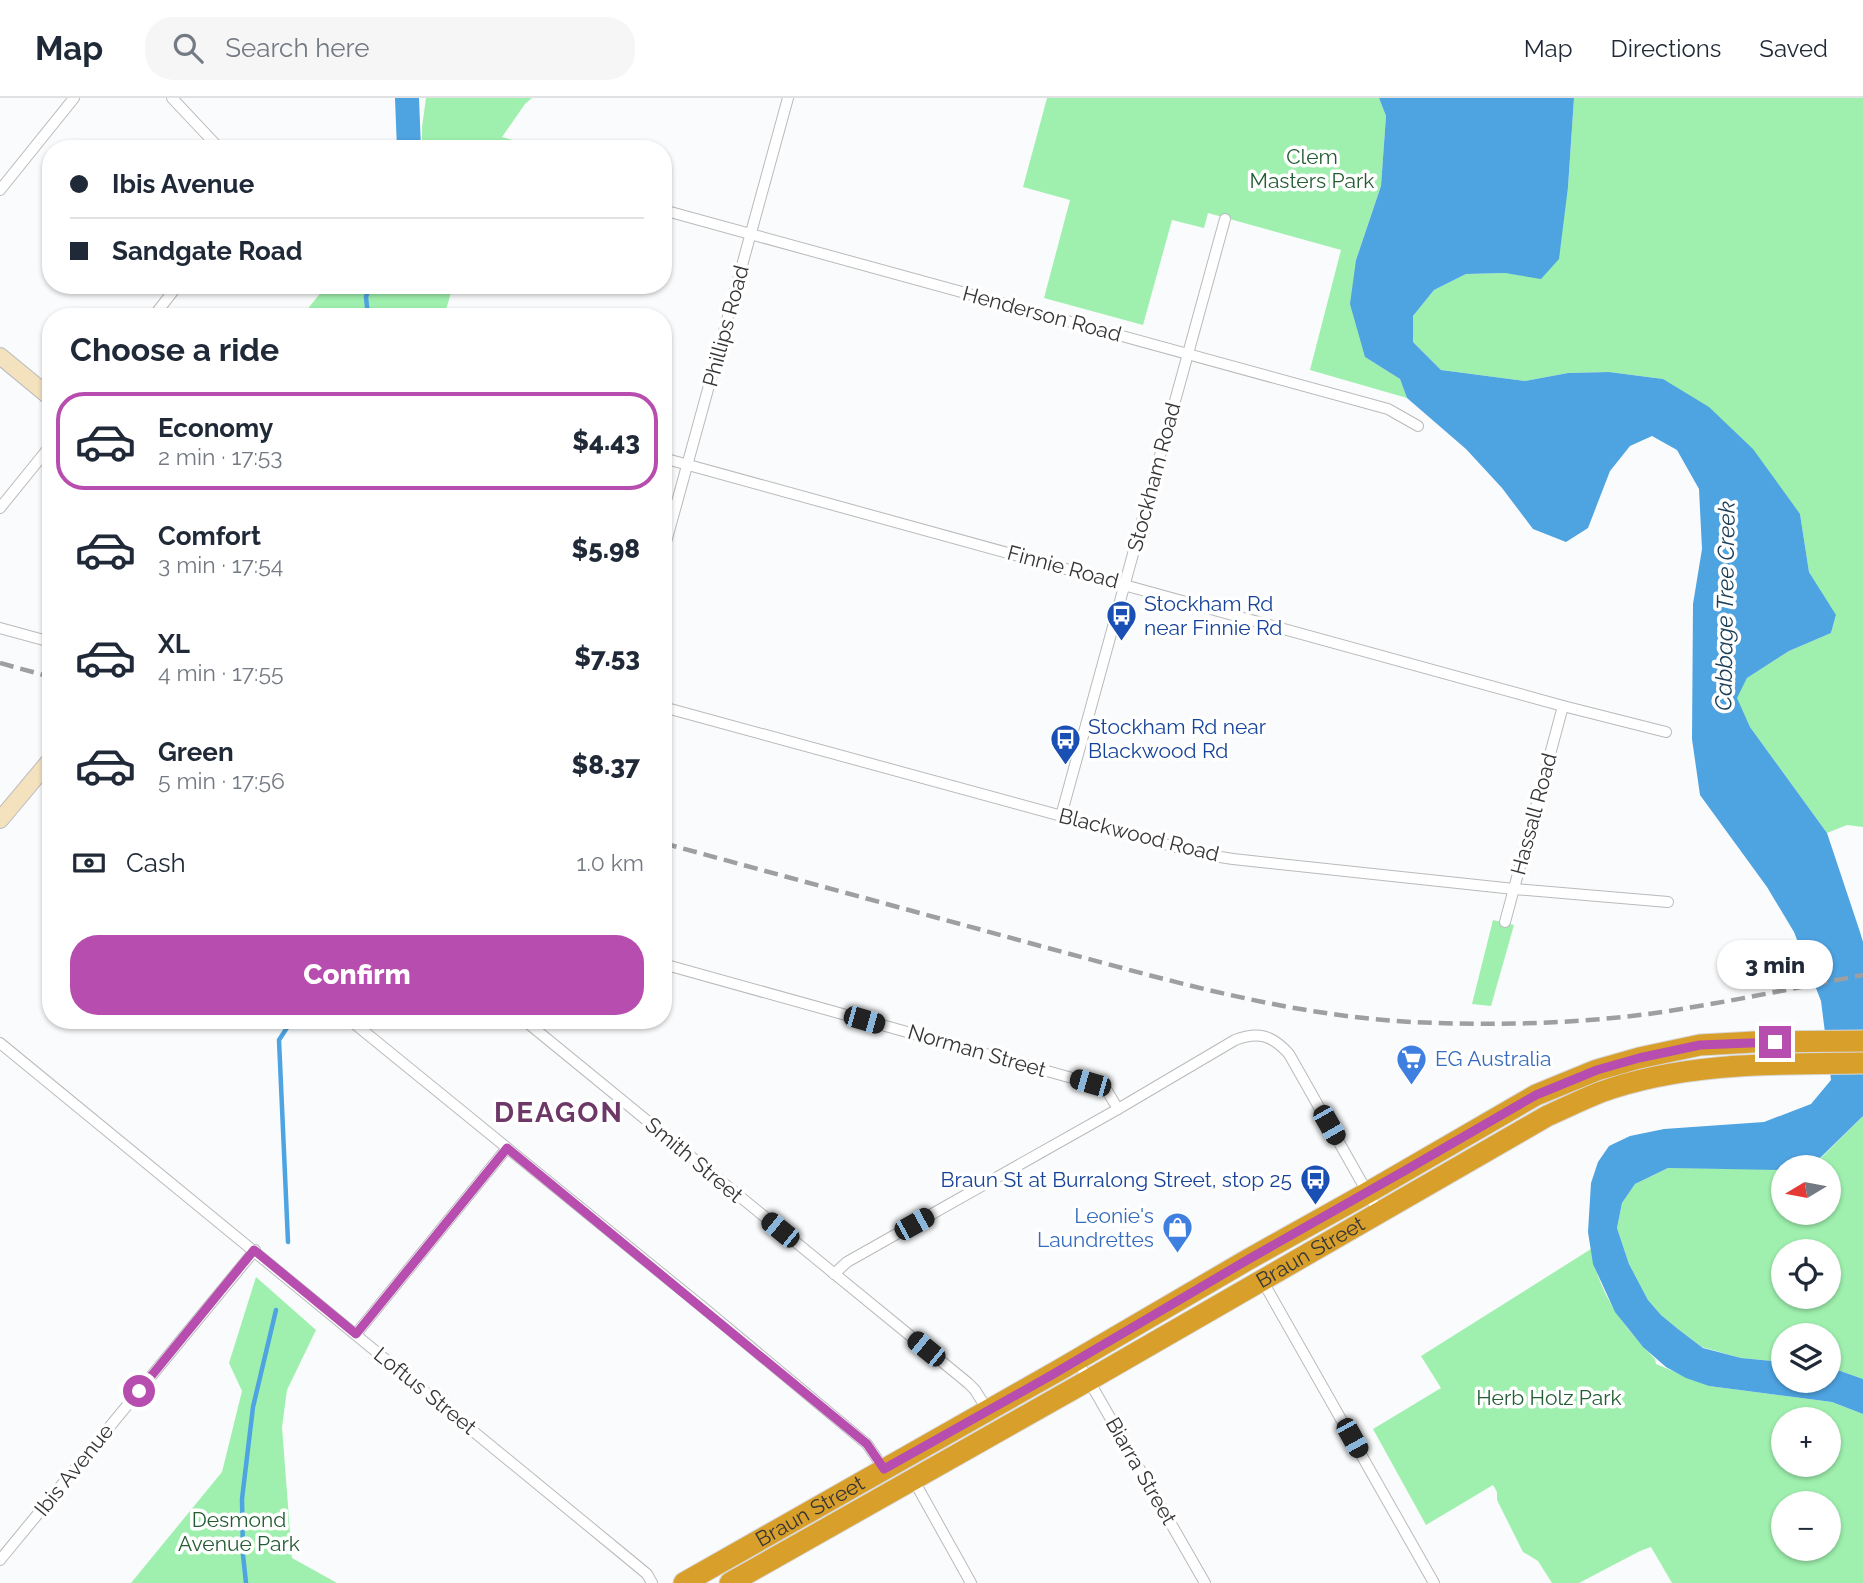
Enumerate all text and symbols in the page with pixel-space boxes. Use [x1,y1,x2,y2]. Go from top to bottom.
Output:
search box [145,17,635,80]
text: Map [35,29,103,68]
icon: search [169,29,207,67]
text: Search here [225,33,370,63]
text: Map [1524,34,1573,63]
text: Directions [1611,34,1721,63]
text: Saved [1759,34,1828,63]
park label: Clem Masters Park [1250,144,1374,193]
text: Ibis Avenue [112,169,254,199]
text: Sandgate Road [112,236,302,266]
street label: Phillips Road [697,262,754,389]
street label: Henderson Road [960,280,1124,347]
text: Choose a ride [70,331,279,368]
street label: Stockham Road [1122,400,1185,554]
icon: car [74,410,137,473]
text: Economy [158,413,273,443]
text: $4.43 [572,426,640,456]
text: 2 min · 17:53 [158,443,283,470]
water label: Cabbage Tree Creek [1709,501,1740,711]
icon: car [74,518,137,581]
text: Comfort [158,521,261,551]
text: $5.98 [572,534,640,564]
street label: Finnie Road [1005,540,1121,593]
text: 3 min · 17:54 [158,551,283,578]
place label: Stockham Rd near Finnie Rd [1144,591,1282,640]
bus stop icon: Stockham Rd near Finnie Rd [1104,599,1138,643]
icon: car [74,626,137,689]
text: XL [158,629,190,659]
text: $7.53 [574,642,640,672]
text: 4 min · 17:55 [158,659,283,686]
place label: Stockham Rd near Blackwood Rd [1088,714,1267,763]
bus stop icon: Stockham Rd near Blackwood Rd [1048,722,1082,766]
icon: car [74,734,137,797]
text: Green [158,737,234,767]
text: $8.37 [572,750,640,780]
street label: Hassall Road [1505,750,1562,878]
text: 5 min · 17:56 [158,767,285,794]
street label: Blackwood Road [1056,803,1222,867]
icon: cash [70,844,108,882]
text: Cash [126,848,186,878]
text: 1.0 km [577,849,644,876]
button: Confirm [70,935,644,1015]
callout: 3 min [1717,940,1833,990]
text: 3 min [1745,951,1805,978]
car [841,1004,888,1036]
street label: Norman Street [905,1019,1049,1082]
route end [1759,1026,1791,1058]
supermarket icon: EG Australia [1395,1042,1429,1086]
place label: EG Australia [1435,1046,1551,1071]
car [1067,1067,1114,1099]
district label: DEAGON [494,1096,624,1129]
car [1310,1102,1349,1148]
street label: Smith Street [641,1112,748,1208]
north arrow [1771,1155,1841,1225]
map controls [1771,1155,1841,1561]
bus stop icon: Braun St at Burralong Street, stop 25 [1298,1163,1332,1207]
place label: Braun St at Burralong Street, stop 25 [941,1167,1292,1192]
place label: Leonie's Laundrettes [1037,1203,1154,1252]
car [891,1205,938,1243]
car [758,1209,803,1251]
shop icon: Leonie's Laundrettes [1160,1211,1194,1255]
street label: Braun Street [1251,1211,1369,1293]
button: locate [1771,1239,1841,1309]
button: layers [1771,1323,1841,1393]
car [904,1328,949,1370]
street label: Loftus Street [369,1342,482,1439]
route start [123,1375,155,1407]
park label: Herb Holz Park [1476,1385,1622,1410]
button: + [1771,1407,1841,1477]
street label: Biarra Street [1101,1413,1182,1529]
car [1333,1415,1372,1461]
street label: Ibis Avenue [29,1419,118,1521]
street label: Braun Street [751,1470,869,1552]
button: − [1771,1491,1841,1561]
park label: Desmond Avenue Park [178,1507,300,1556]

